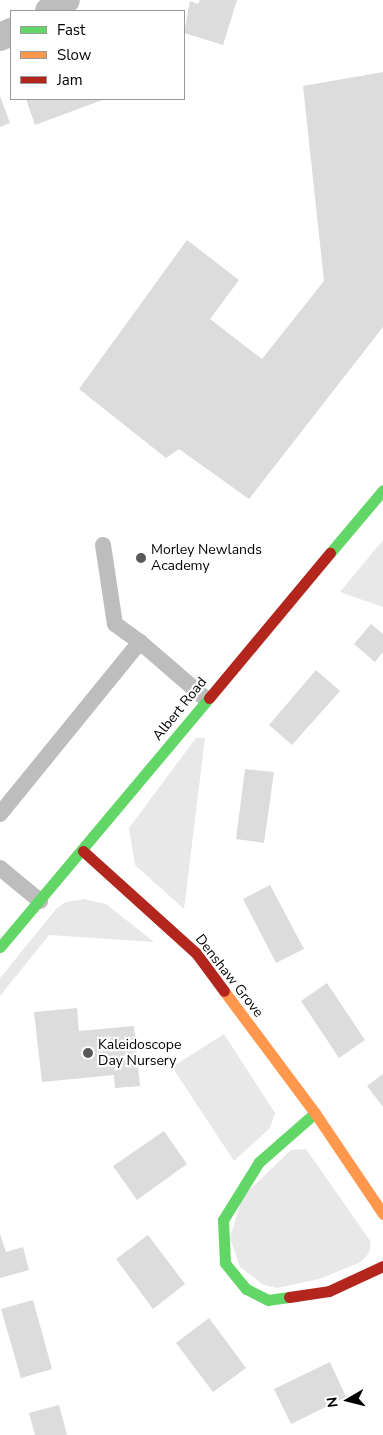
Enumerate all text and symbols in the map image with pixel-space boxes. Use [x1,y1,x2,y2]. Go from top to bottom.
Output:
legend [10,10,185,100]
text: Fast [57,20,85,40]
text: Slow [57,45,91,65]
text: Jam [57,70,83,90]
place label: Morley Newlands Academy [151,542,262,574]
marker: Morley Newlands Academy [135,552,147,564]
street label: Albert Road [149,674,211,744]
street label: Denshaw Grove [191,931,267,1021]
place label: Kaleidoscope Day Nursery [98,1037,181,1070]
marker: Kaleidoscope Day Nursery [82,1047,94,1059]
north arrow [323,1375,373,1425]
text: N [323,1396,343,1409]

